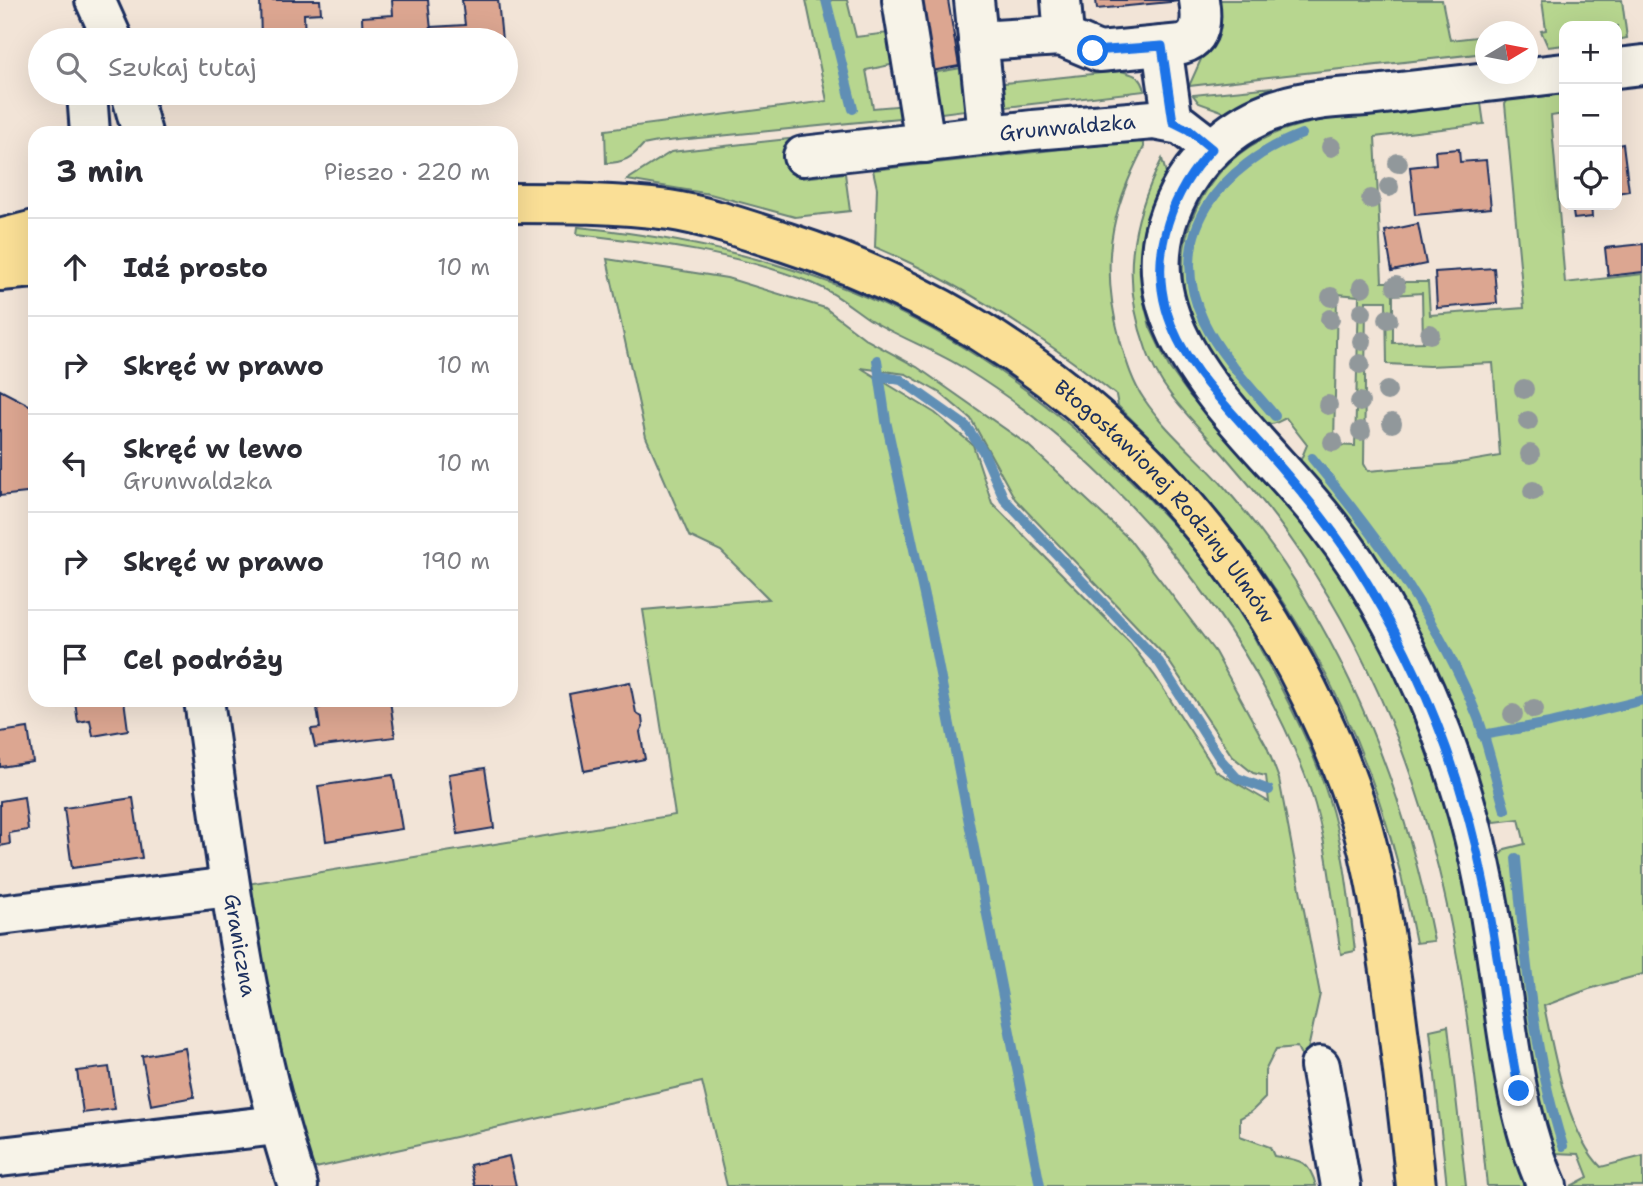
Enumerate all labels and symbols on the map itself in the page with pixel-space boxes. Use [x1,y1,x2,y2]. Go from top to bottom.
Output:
north arrow [1475,21,1538,84]
route start [1077,35,1108,66]
street label: Grunwaldzka [998,108,1137,148]
street label: Błogosławionej Rodziny Ulmów [1048,374,1281,628]
street label: Graniczna [218,892,263,999]
route end [1503,1075,1534,1106]

